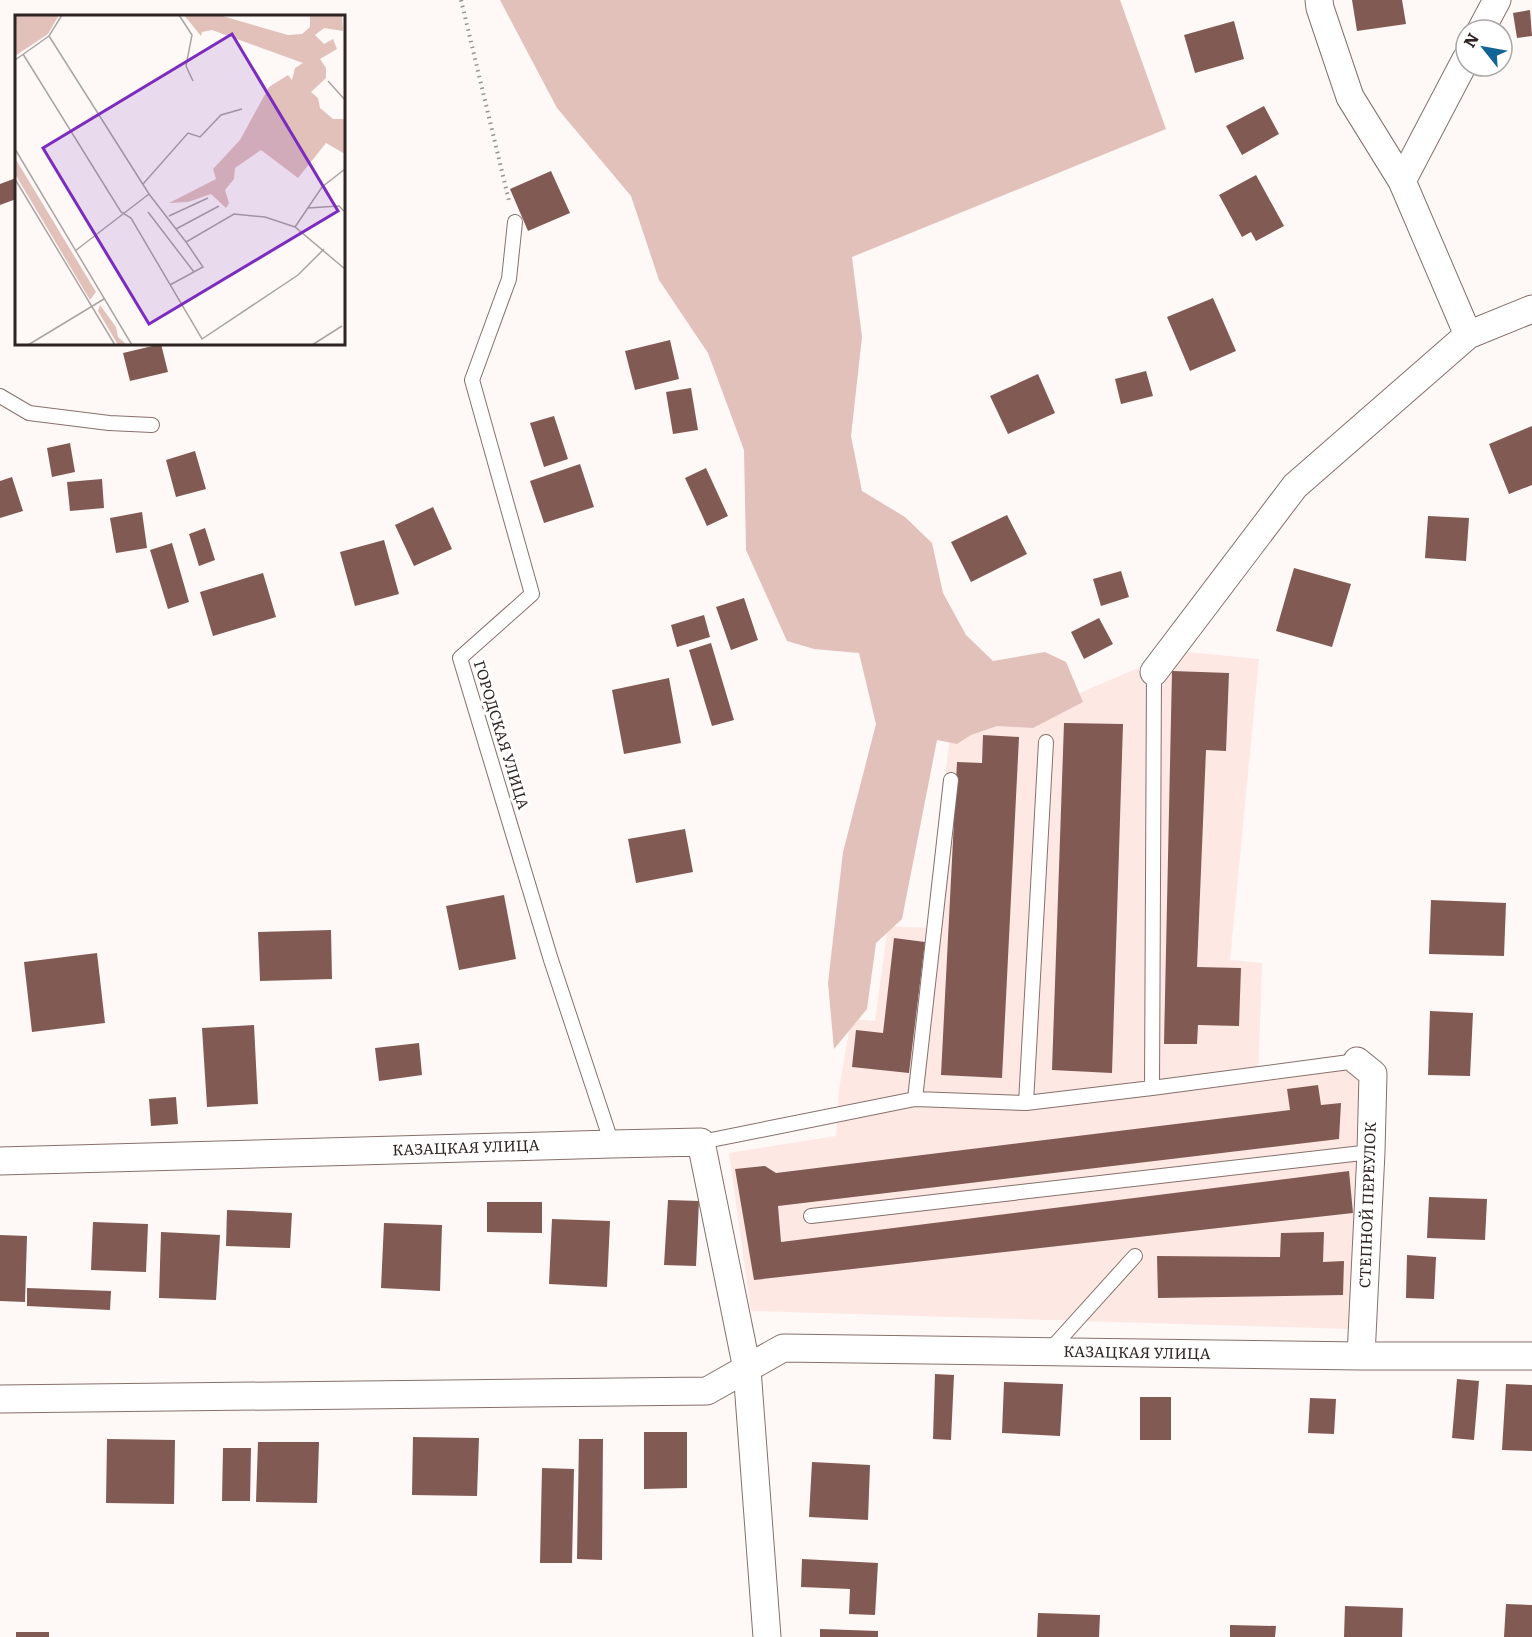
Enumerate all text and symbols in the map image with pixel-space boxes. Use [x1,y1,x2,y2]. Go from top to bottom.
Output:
inset map [15,15,345,345]
north arrow [1454,18,1514,78]
text: N [1457,28,1484,52]
street label: ГОРОДСКАЯ УЛИЦА [469,657,536,812]
street label: СТЕПНОЙ ПЕРЕУЛОК [1352,1121,1381,1288]
street label: КАЗАЦКАЯ УЛИЦА [392,1132,540,1161]
street label: КАЗАЦКАЯ УЛИЦА [1063,1339,1211,1364]

